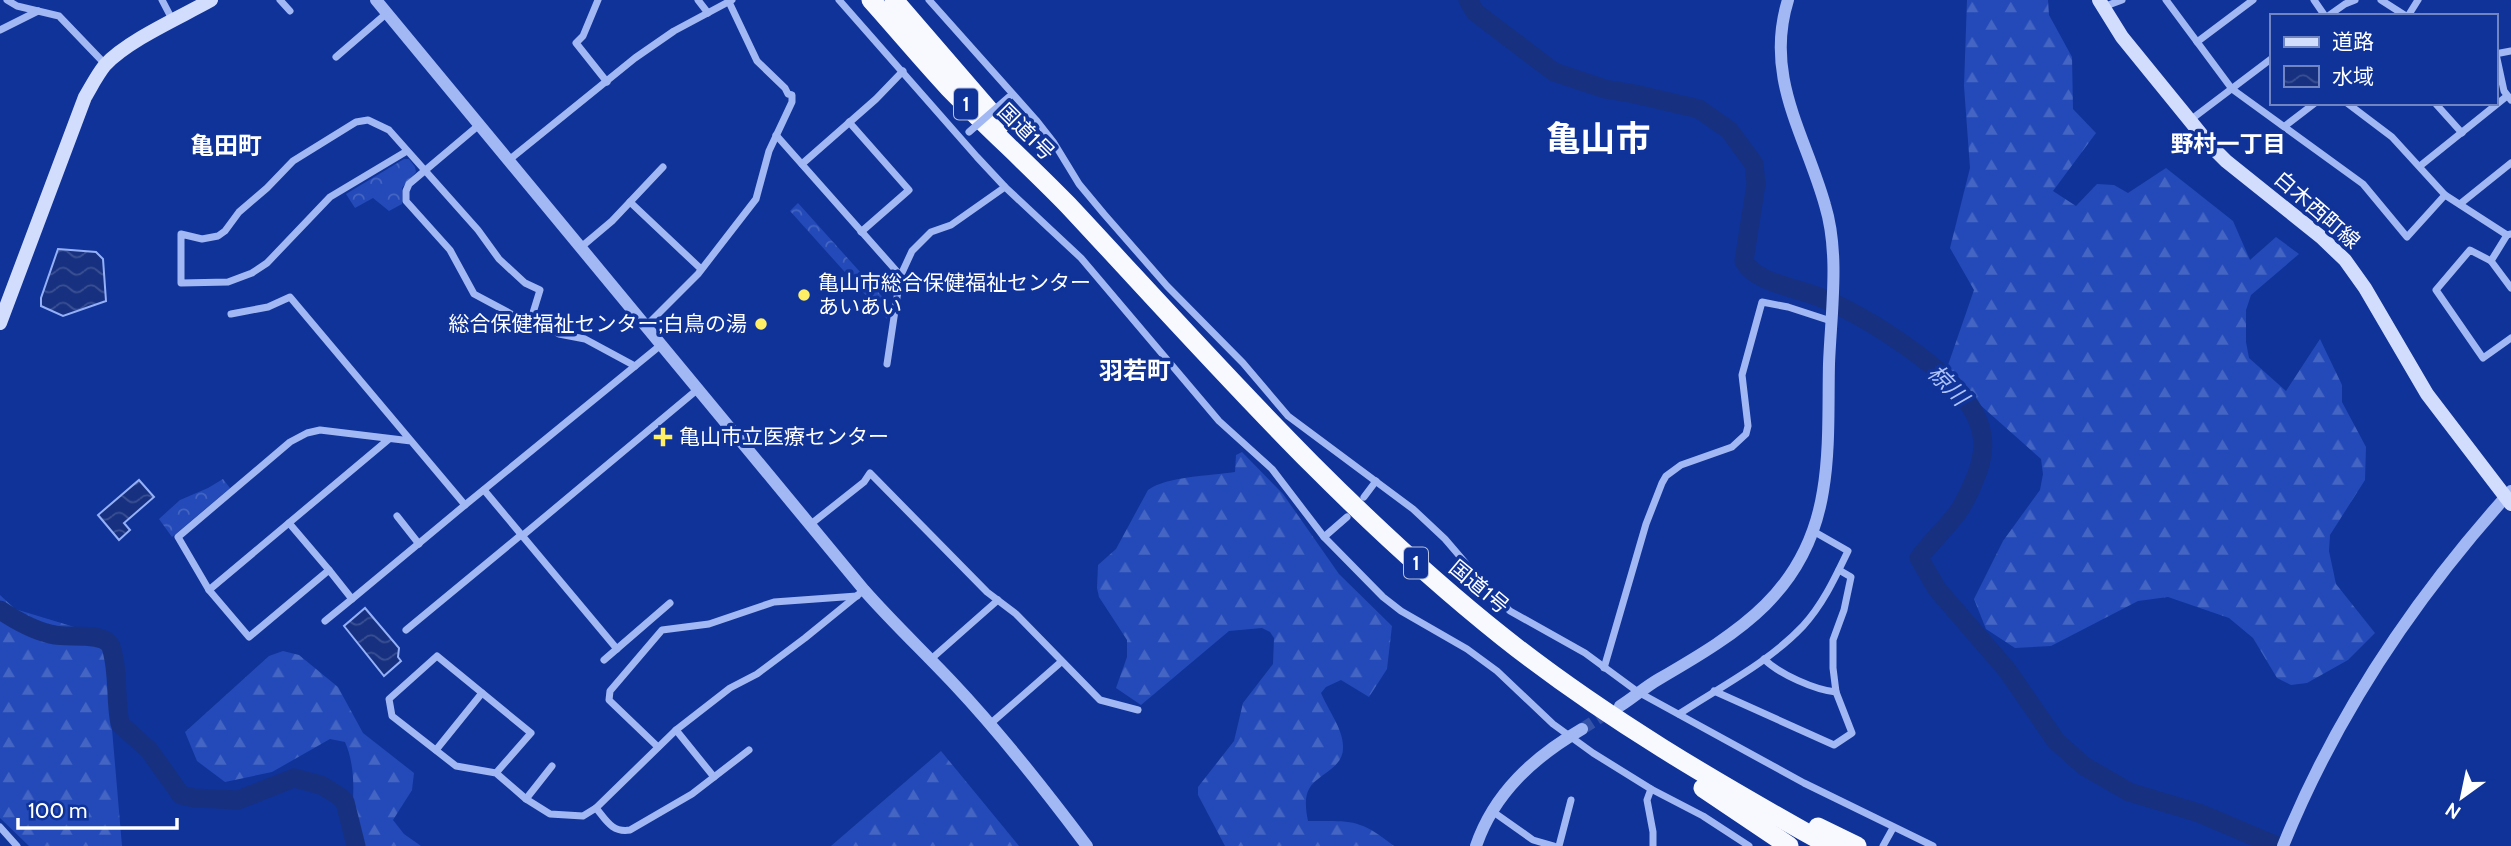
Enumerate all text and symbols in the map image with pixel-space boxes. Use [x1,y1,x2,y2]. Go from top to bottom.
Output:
legend [2270,14,2497,105]
text: 道路 [2332,29,2374,54]
text: 水域 [2332,64,2374,89]
road number: 1 [954,88,978,120]
street label: 国道1号 [993,98,1060,165]
district label: 亀山市 [1545,117,1651,160]
district label: 野村一丁目 [2171,130,2286,158]
district label: 亀田町 [190,131,262,160]
street label: 白木西町線 [2270,166,2365,253]
place label: 亀山市総合保健福祉センター あいあい [818,270,1091,319]
marker: 亀山市総合保健福祉センター あいあい [796,287,812,303]
place label: 総合保健福祉センター;白鳥の湯 [448,311,747,336]
marker: 総合保健福祉センター;白鳥の湯 [753,316,769,332]
district label: 羽若町 [1099,356,1171,385]
water label: 椋川 [1922,359,1976,413]
place label: 亀山市立医療センター [679,424,889,449]
marker: 亀山市立医療センター [653,427,673,447]
road number: 1 [1404,548,1428,578]
street label: 国道1号 [1445,555,1514,619]
north arrow [2427,762,2497,832]
scale bar [18,786,177,830]
text: 100 m [28,798,87,823]
text: N [2441,798,2465,824]

